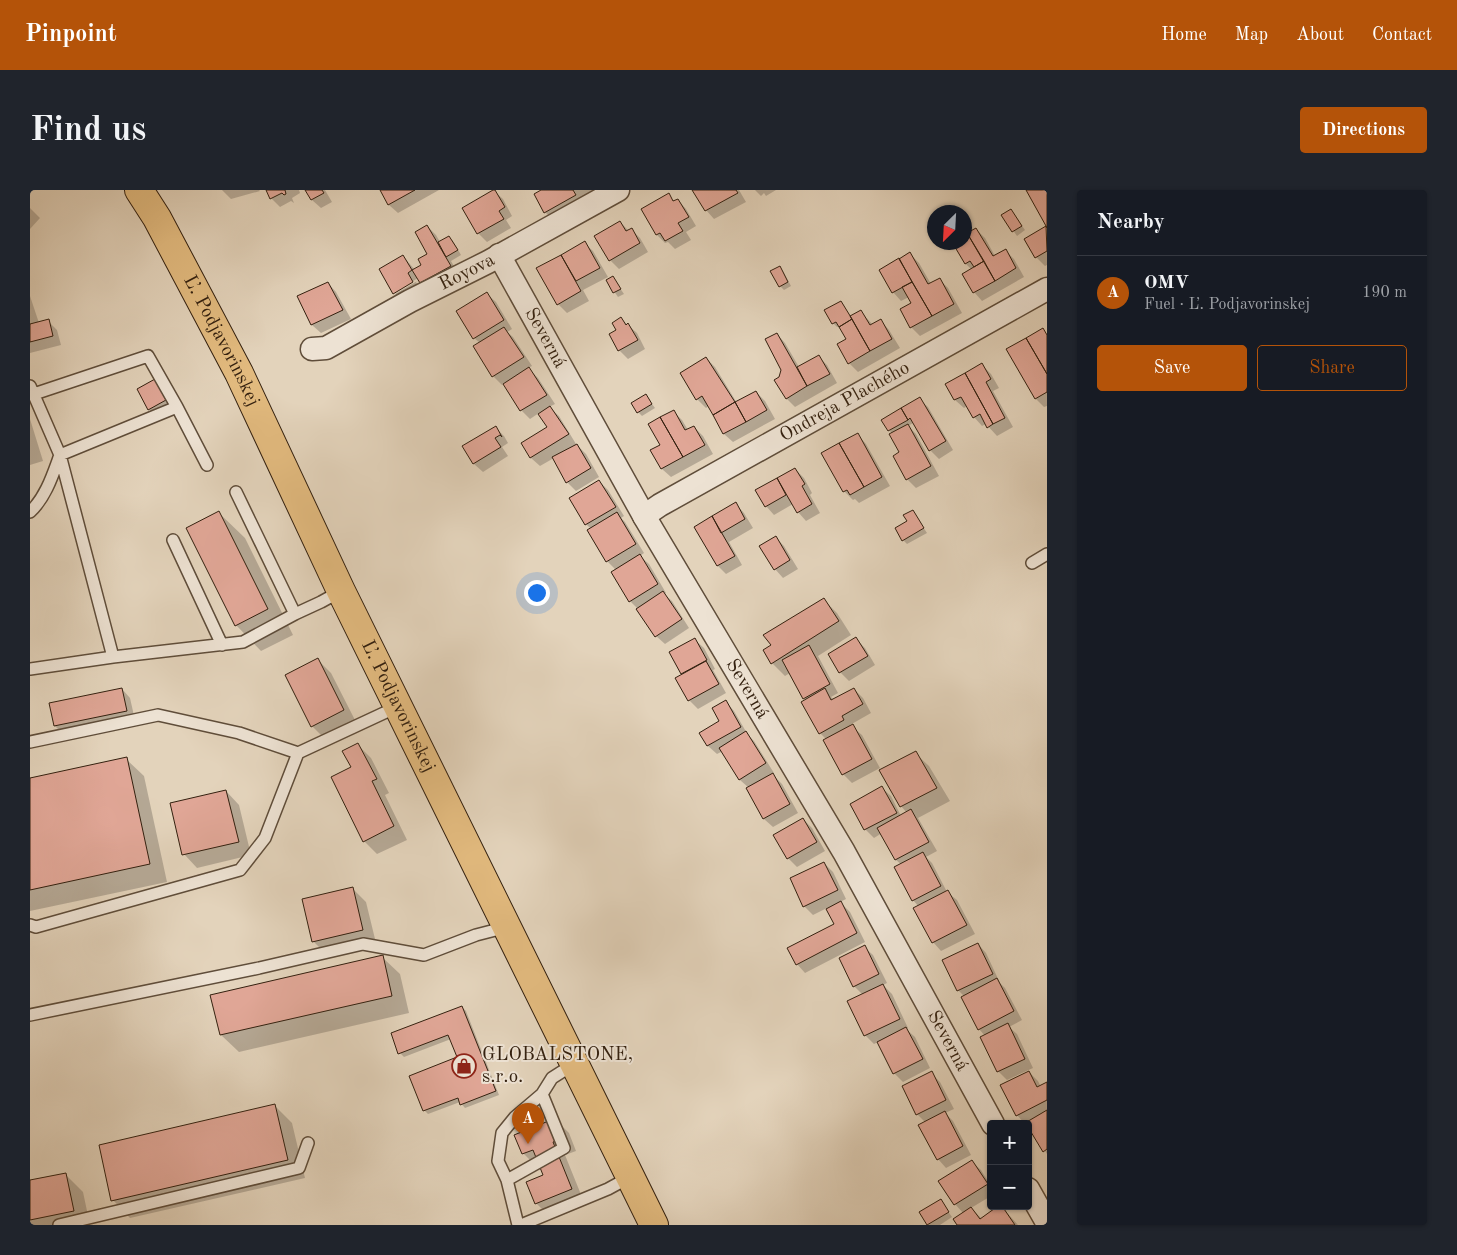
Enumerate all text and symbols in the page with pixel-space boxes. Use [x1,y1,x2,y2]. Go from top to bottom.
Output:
text: Pinpoint [25,23,117,47]
text: Home [1161,26,1207,44]
text: Map [1235,26,1268,44]
text: About [1296,26,1344,44]
text: Contact [1372,26,1432,44]
button: Directions [1300,107,1427,153]
text: Find us [30,113,146,148]
north arrow [927,205,972,250]
text: Nearby [1097,212,1165,233]
street label: Royova [436,250,499,294]
street label: Ľ. Podjavorinskej [180,272,263,409]
text: OMV [1144,274,1189,293]
text: A [1107,285,1119,301]
text: 190 m [1362,285,1407,301]
text: Fuel · Ľ. Podjavorinskej [1144,297,1310,313]
street label: Severná [521,305,570,372]
button: Save [1097,345,1247,391]
button: Share [1257,345,1407,391]
street label: Ondreja Plachého [777,358,913,446]
your location [524,580,550,606]
street label: Ľ. Podjavorinskej [357,637,439,775]
street label: Severná [722,656,772,723]
street label: Severná [923,1007,972,1075]
place label: GLOBALSTONE, s.r.o. [482,1046,633,1087]
shop icon: GLOBALSTONE, s.r.o. [451,1053,477,1079]
pin: A [512,1103,544,1144]
map controls [987,1120,1032,1210]
button: + [987,1120,1032,1165]
button: − [987,1165,1032,1210]

